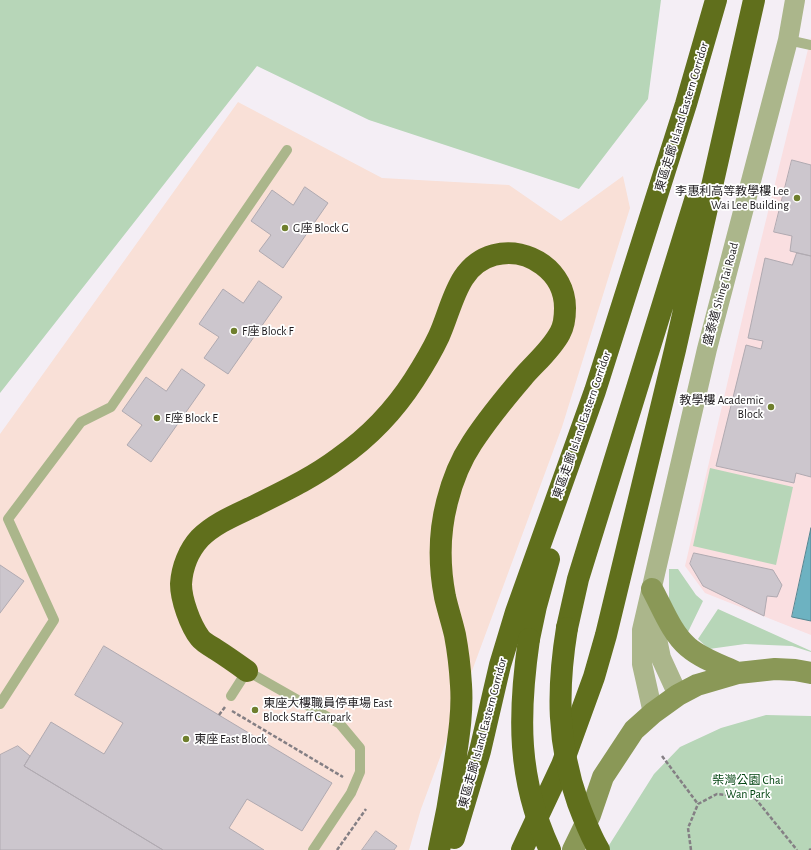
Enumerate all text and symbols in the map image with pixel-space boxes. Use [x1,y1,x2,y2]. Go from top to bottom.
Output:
street label: 東區走廊 Island Eastern Corridor [652,41,712,193]
place label: 李惠利高等教學樓 Lee Wai Lee Building [675,184,789,212]
marker: 李惠利高等教學樓 Lee Wai Lee Building [792,193,802,203]
place label: G座 Block G [293,221,349,235]
marker: G座 Block G [280,223,290,233]
street label: 盛泰道 Shing Tai Road [700,241,742,347]
place label: F座 Block F [242,324,294,338]
marker: F座 Block F [229,326,239,336]
street label: 東區走廊 Island Eastern Corridor [550,349,614,501]
place label: 教學樓 Academic Block [679,393,763,421]
marker: 教學樓 Academic Block [766,402,776,412]
place label: E座 Block E [165,411,218,425]
marker: E座 Block E [152,413,162,423]
street label: 東區走廊 Island Eastern Corridor [456,656,510,810]
place label: 東座大樓職員停車場 East Block Staff Carpark [263,696,392,724]
marker: 東座大樓職員停車場 East Block Staff Carpark [250,705,260,715]
place label: 東座 East Block [194,732,267,746]
marker: 東座 East Block [181,734,191,744]
park label: 柴灣公園 Chai Wan Park [713,773,783,801]

